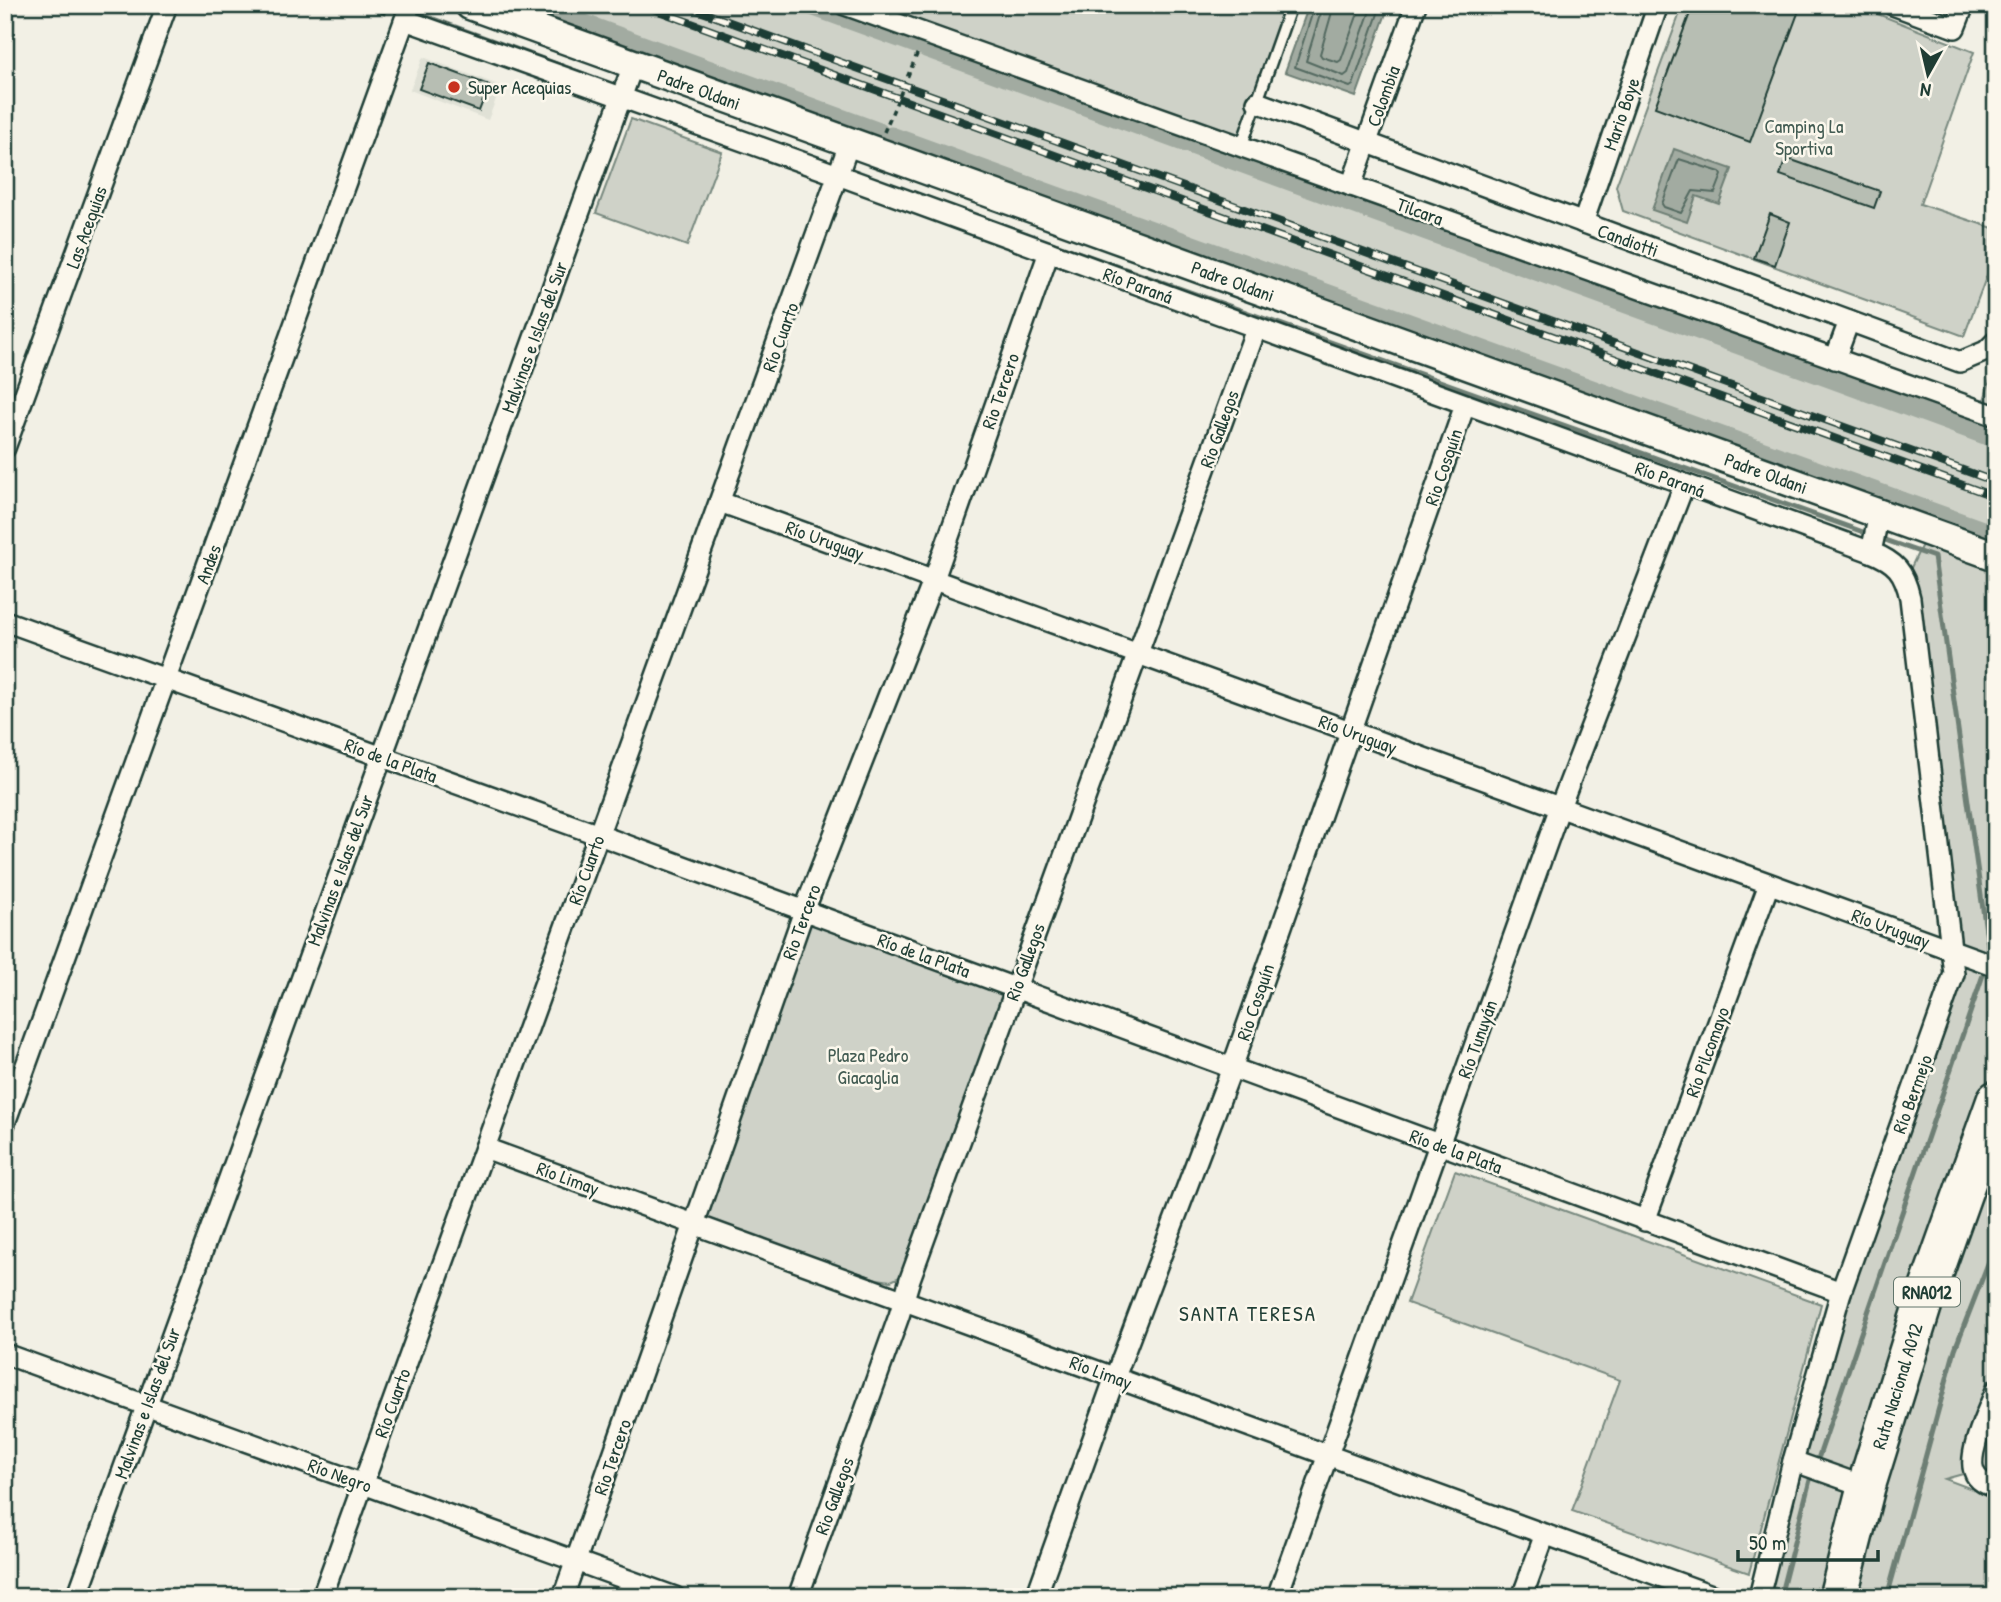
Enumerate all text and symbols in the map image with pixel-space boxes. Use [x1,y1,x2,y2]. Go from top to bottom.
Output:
north arrow [1892,38,1962,108]
street label: Colombia [1360,61,1406,130]
street label: Padre Oldani [654,62,744,116]
place label: Super Acequias [468,74,571,100]
street label: Mario Boye [1596,74,1646,154]
text: N [1919,77,1932,104]
marker: Super Acequias [446,79,462,95]
park label: Camping La Sportiva [1764,113,1844,161]
street label: Las Acequias [59,182,113,272]
street label: Tilcara [1393,191,1447,232]
street label: Candiotti [1594,217,1662,263]
street label: Padre Oldani [1188,254,1278,308]
street label: Malvinas e Islas del Sur [495,257,574,416]
street label: Río Paraná [1100,260,1177,310]
street label: Río Cuarto [755,298,805,375]
street label: Rio Tercero [975,349,1025,432]
street label: Rio Gallegos [1193,387,1245,471]
street label: Rio Cosquín [1418,425,1468,509]
street label: Padre Oldani [1721,446,1811,500]
street label: Río Paraná [1632,454,1709,504]
street label: Río Uruguay [782,514,868,566]
street label: Andes [189,541,227,587]
street label: Río Uruguay [1315,708,1401,760]
street label: Río de la Plata [341,731,441,789]
street label: Malvinas e Islas del Sur [301,790,380,949]
street label: Río Cuarto [561,831,611,908]
street label: Rio Tercero [775,880,827,963]
street label: Río Uruguay [1848,902,1934,954]
street label: Rio Gallegos [999,920,1051,1004]
street label: Río de la Plata [874,926,974,984]
street label: Rio Cosquín [1230,960,1280,1044]
street label: Río Tunuyán [1451,996,1503,1082]
street label: Río Pilcomayo [1679,1003,1735,1101]
park label: Plaza Pedro Giacaglia [828,1042,909,1090]
street label: Río Bermejo [1886,1051,1938,1137]
street label: Río de la Plata [1406,1122,1506,1180]
street label: Río Limay [533,1155,603,1201]
road number: RNA012 [1894,1278,1960,1307]
district label: SANTA TERESA [1179,1299,1317,1328]
street label: Ruta Nacional A012 [1865,1320,1929,1452]
street label: Malvinas e Islas del Sur [108,1323,187,1482]
street label: Río Limay [1066,1349,1136,1395]
street label: Río Cuarto [367,1364,417,1441]
street label: Rio Tercero [587,1415,637,1498]
street label: Río Negro [305,1451,376,1499]
street label: Rio Gallegos [808,1454,860,1538]
scale bar [1738,1518,1878,1562]
text: 50 m [1749,1528,1786,1557]

